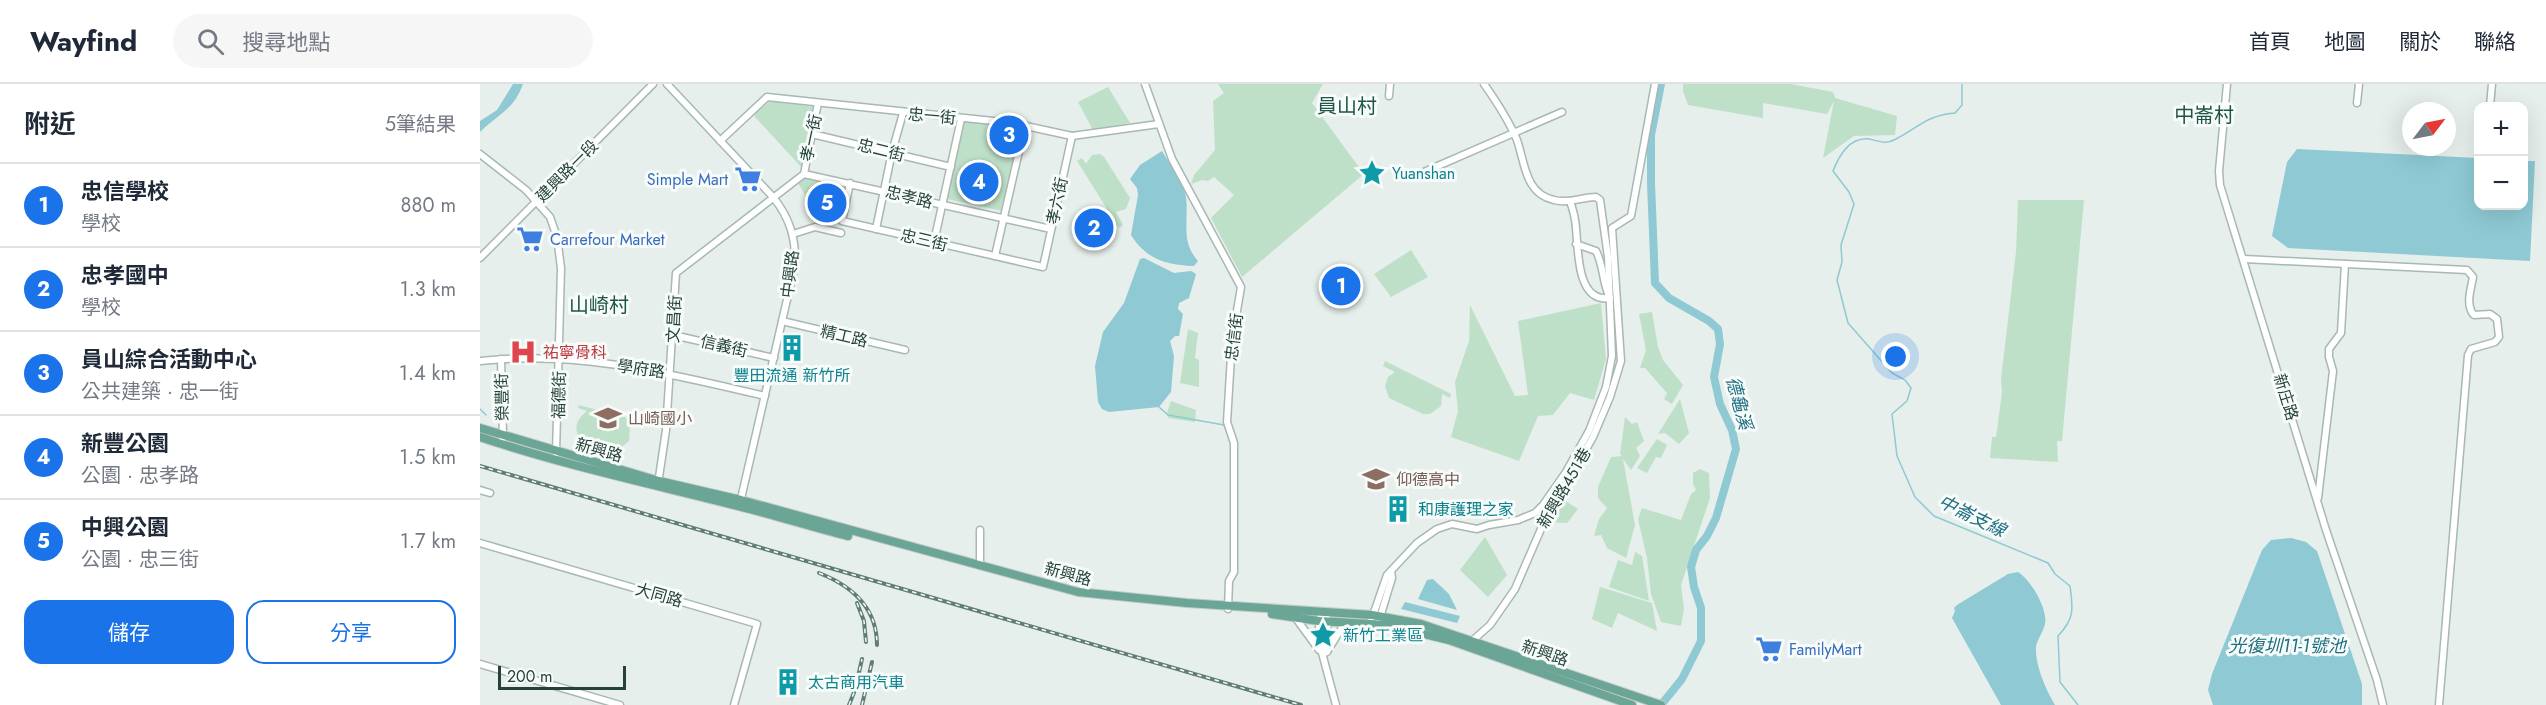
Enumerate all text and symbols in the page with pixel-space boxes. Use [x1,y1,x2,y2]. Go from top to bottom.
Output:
search box [173,14,593,68]
text: Wayfind [30,21,137,62]
icon: search [194,25,227,58]
text: 搜尋地點 [242,26,330,58]
text: 首頁 [2249,27,2291,57]
text: 地圖 [2324,27,2366,57]
text: 關於 [2399,27,2441,57]
text: 聯絡 [2474,27,2516,57]
district label: 員山村 [1317,92,1377,121]
district label: 中崙村 [2174,101,2234,130]
street label: 忠一街 [907,102,957,130]
north arrow [2402,102,2456,156]
map controls [2474,102,2528,210]
button: + [2474,102,2528,156]
text: 附近 [24,105,76,143]
text: 5筆結果 [385,110,456,139]
street label: 孝一街 [795,112,827,164]
pin: 3 [990,112,1028,158]
street label: 忠二街 [855,133,907,167]
street label: 建興路一段 [531,135,603,207]
button: − [2474,156,2528,210]
place icon: Yuanshan [1357,158,1387,188]
pin: 4 [960,160,998,204]
place label: Yuanshan [1392,162,1455,185]
supermarket icon: Simple Mart [733,164,763,194]
place label: Simple Mart [647,168,728,191]
text: 忠信學校 [81,175,169,207]
street label: 孝六街 [1041,175,1073,227]
pin: 5 [808,180,846,226]
street label: 忠孝路 [883,180,935,214]
text: 1 [38,191,49,220]
text: 880 m [401,191,456,220]
pin: 2 [1074,206,1114,250]
text: 學校 [81,209,121,238]
street label: 忠三街 [898,223,950,257]
supermarket icon: Carrefour Market [515,224,545,254]
place label: Carrefour Market [550,228,665,251]
street label: 中興路 [776,249,804,299]
text: 忠孝國中 [81,259,169,291]
pin: 1 [1322,264,1360,308]
text: 2 [37,275,50,304]
text: 1.3 km [400,275,456,304]
district label: 山崎村 [569,291,629,320]
text: 學校 [81,293,121,322]
street label: 文昌街 [661,294,687,344]
street label: 忠信街 [1220,312,1248,362]
street label: 精工路 [818,319,870,353]
street label: 信義街 [698,329,750,363]
building icon: 豐田流通 新竹所 [777,333,807,363]
hospital icon: 祐寧骨科 [508,337,538,367]
place label: 祐寧骨科 [543,341,607,364]
your location [1881,342,1910,371]
text: 員山綜合活動中心 [81,343,257,375]
street label: 學府路 [616,354,666,384]
text: 3 [37,359,50,388]
text: 1.4 km [399,359,456,388]
place label: 豐田流通 新竹所 [734,364,850,387]
street label: 福德街 [547,371,571,419]
street label: 新庄路 [2268,371,2304,423]
street label: 榮豐街 [490,373,514,421]
water label: 德龜溪 [1719,374,1759,435]
text: 公共建築 · 忠一街 [81,377,239,406]
school or university icon: 山崎國小 [593,403,623,433]
place label: 山崎國小 [628,407,692,430]
text: 新豐公園 [81,427,169,459]
street label: 新興路 [573,432,625,468]
text: 4 [37,443,50,472]
text: 1.5 km [399,443,456,472]
street label: 新興路451巷 [1532,443,1596,533]
text: 公園 · 忠孝路 [81,461,199,490]
school or university icon: 仰德高中 [1361,464,1391,494]
place label: 仰德高中 [1396,468,1460,491]
water label: 中崙支線 [1934,489,2012,544]
building icon: 和康護理之家 [1383,494,1413,524]
place label: 和康護理之家 [1418,498,1514,521]
text: 中興公園 [81,511,169,543]
text: 5 [37,527,50,556]
text: 1.7 km [400,527,456,556]
text: 公園 · 忠三街 [81,545,199,574]
street label: 新興路 [1042,557,1094,591]
street label: 大同路 [633,577,685,613]
button: 儲存 [24,600,234,664]
button: 分享 [246,600,456,664]
place icon: 新竹工業區 [1308,620,1338,650]
place label: 新竹工業區 [1343,624,1423,647]
water label: 光復圳11-1號池 [2228,633,2348,659]
street label: 新興路 [1519,634,1571,672]
supermarket icon: FamilyMart [1754,634,1784,664]
place label: FamilyMart [1789,638,1862,661]
scale bar [498,663,626,690]
text: 200 m [507,665,553,688]
building icon: 太古商用汽車 [773,667,803,697]
place label: 太古商用汽車 [808,671,904,694]

